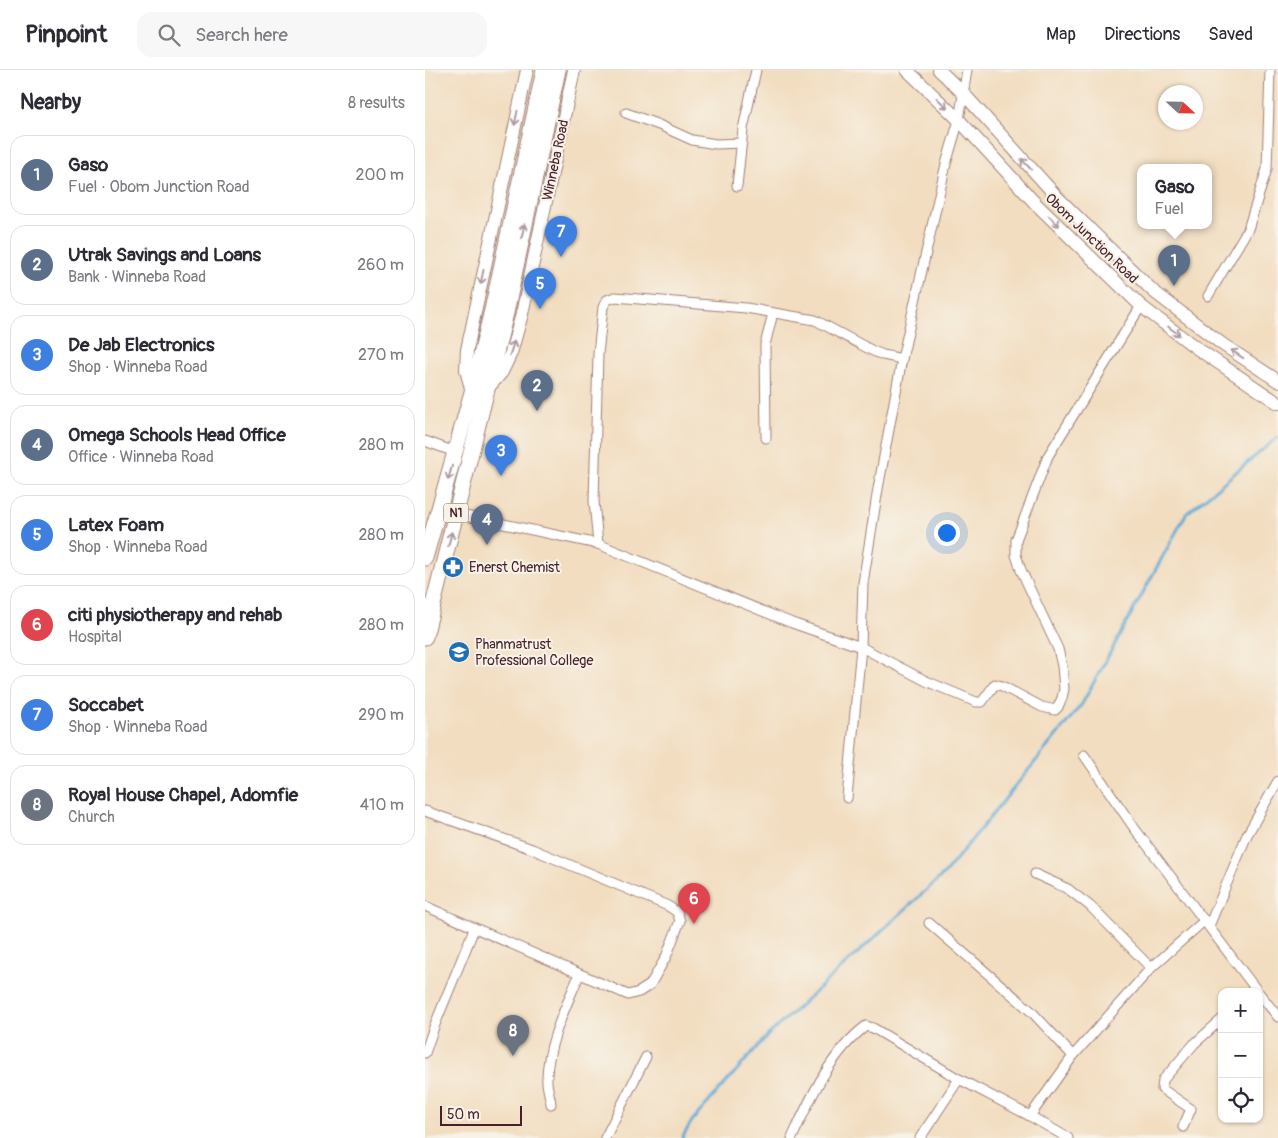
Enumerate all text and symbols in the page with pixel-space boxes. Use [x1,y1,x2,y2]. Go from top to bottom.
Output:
search box [137,12,487,57]
text: Pinpoint [25,20,107,49]
icon: search [155,21,183,49]
text: Search here [195,23,288,47]
text: Map [1046,23,1076,46]
text: Directions [1104,23,1180,46]
text: Saved [1208,23,1253,46]
north arrow [1158,85,1203,130]
text: Nearby [20,89,81,116]
text: 8 results [348,93,405,113]
one-way arrow [936,97,948,110]
one-way arrow [511,109,521,125]
street label: Winneba Road [539,118,572,202]
text: Gaso [68,153,108,177]
one-way arrow [1020,158,1032,170]
popup [1137,164,1212,229]
text: 1 [34,165,40,185]
text: 200 m [356,165,404,185]
text: Gaso [1154,175,1195,199]
text: Fuel · Obom Junction Road [68,177,250,197]
street label: Obom Junction Road [1042,190,1142,287]
text: Fuel [1154,199,1184,219]
one-way arrow [1047,215,1060,227]
pin: 7 [545,216,577,257]
one-way arrow [519,223,529,239]
text: Utrak Savings and Loans [68,243,261,267]
pin: 1 [1158,245,1190,286]
text: 2 [33,255,41,275]
text: 260 m [357,255,404,275]
text: Bank · Winneba Road [68,267,206,287]
one-way arrow [477,268,486,284]
pin: 5 [524,268,556,309]
one-way arrow [1167,325,1180,336]
text: De Jab Electronics [68,333,215,357]
one-way arrow [508,341,517,357]
text: 3 [33,345,41,365]
text: 270 m [358,345,404,365]
one-way arrow [1231,349,1245,359]
text: Shop · Winneba Road [68,357,208,377]
pin: 2 [521,370,553,411]
text: Omega Schools Head Office [68,423,286,447]
text: 4 [32,435,42,455]
text: 280 m [358,435,404,455]
pin: 3 [485,435,517,476]
text: Office · Winneba Road [68,447,214,467]
one-way arrow [444,464,454,480]
road number: N1 [443,503,469,522]
pin: 4 [471,504,503,545]
text: Latex Foam [68,513,164,537]
your location [934,520,960,546]
text: 5 [33,525,41,545]
text: 280 m [358,525,404,545]
one-way arrow [446,532,455,548]
text: Shop · Winneba Road [68,537,208,557]
pharmacy icon: Enerst Chemist [441,555,465,579]
place label: Enerst Chemist [469,559,560,576]
text: citi physiotherapy and rehab [68,603,282,627]
text: 6 [32,615,42,635]
text: 280 m [358,615,404,635]
text: Hospital [68,627,122,647]
place label: Phanmatrust Professional College [475,636,593,669]
school or university icon: Phanmatrust Professional College [447,640,471,664]
text: Soccabet [68,693,144,717]
text: 7 [33,705,41,725]
text: 290 m [358,705,404,725]
text: Shop · Winneba Road [68,717,208,737]
text: Royal House Chapel, Adomfie [68,783,298,807]
text: 8 [33,795,41,815]
text: 410 m [360,795,404,815]
text: Church [68,807,115,827]
pin: 6 [678,883,710,924]
map controls [1218,988,1263,1123]
button: + [1218,988,1263,1033]
pin: 8 [497,1015,529,1056]
button: − [1218,1033,1263,1078]
button: locate [1218,1078,1263,1123]
scale bar [440,1103,523,1126]
text: 50 m [447,1106,480,1123]

